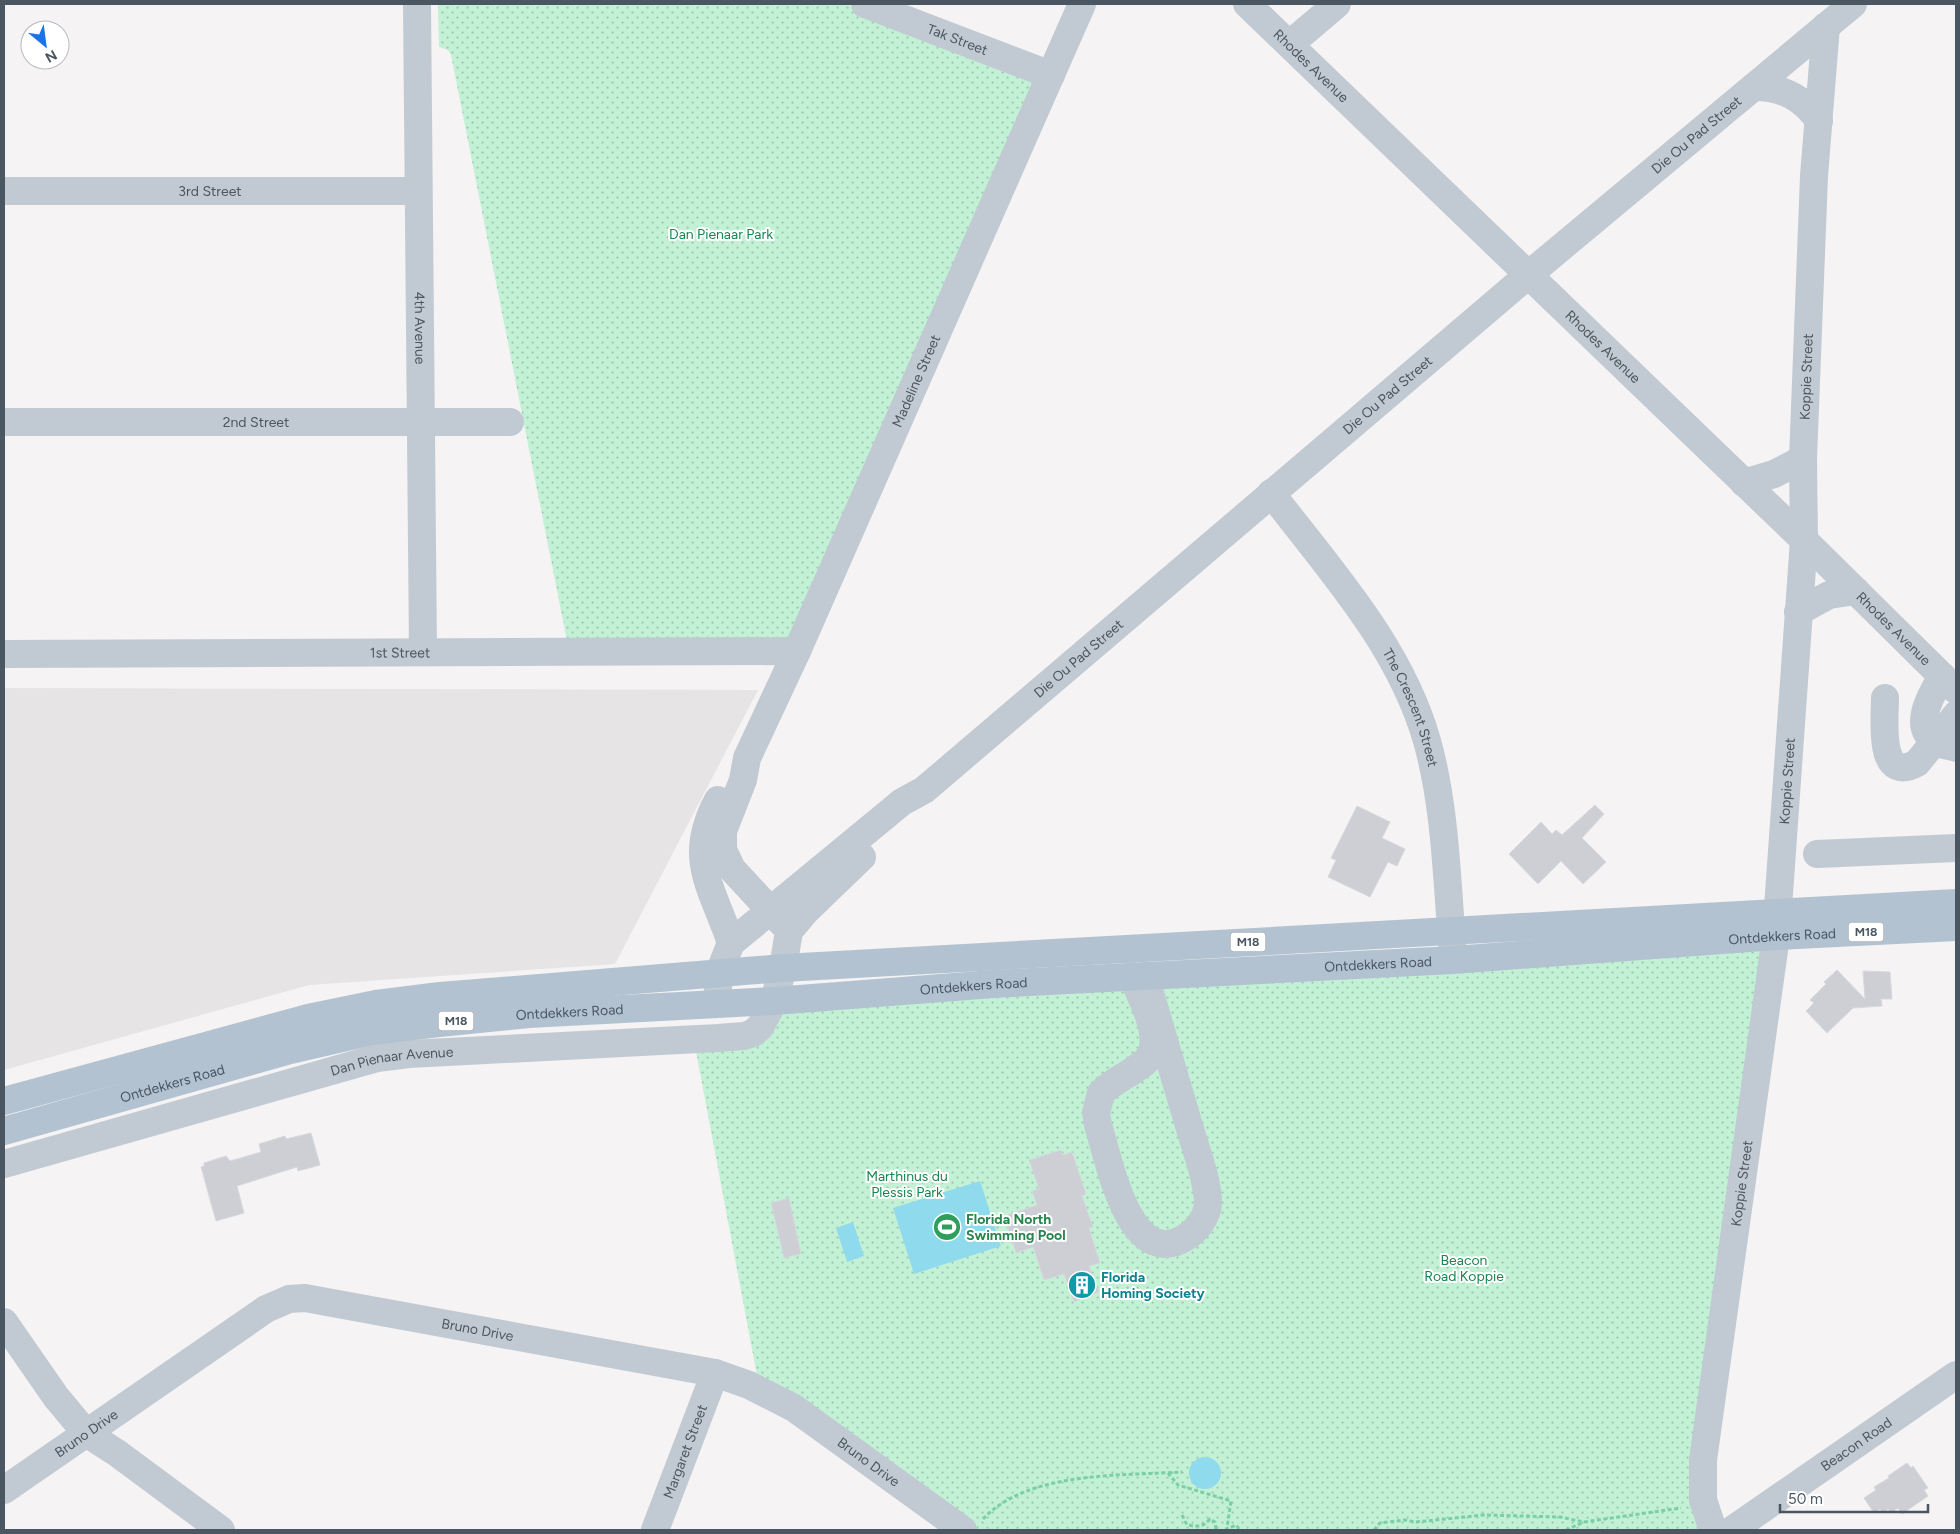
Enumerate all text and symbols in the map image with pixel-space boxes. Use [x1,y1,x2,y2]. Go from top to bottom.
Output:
north arrow [20,20,70,70]
street label: Tak Street [925,21,990,59]
street label: Rhodes Avenue [1270,26,1352,106]
text: N [42,46,60,66]
street label: Die Ou Pad Street [1648,93,1745,178]
street label: 3rd Street [178,183,242,200]
park label: Dan Pienaar Park [669,226,773,243]
street label: 4th Avenue [411,292,428,365]
street label: Rhodes Avenue [1561,307,1644,387]
street label: Madeline Street [889,332,944,430]
street label: Koppie Street [1797,333,1817,420]
street label: Die Ou Pad Street [1340,352,1436,438]
street label: 2nd Street [223,414,289,431]
street label: Rhodes Avenue [1852,588,1934,670]
street label: Die Ou Pad Street [1031,616,1127,702]
street label: 1st Street [370,644,430,662]
street label: The Crescent Street [1379,645,1441,769]
street label: Koppie Street [1776,737,1799,825]
road number: M18 [1848,922,1884,942]
street label: Ontdekkers Road [1728,925,1836,949]
road number: M18 [1230,932,1266,952]
street label: Ontdekkers Road [1324,953,1432,976]
street label: Ontdekkers Road [919,974,1028,999]
street label: Ontdekkers Road [515,1001,624,1024]
road number: M18 [438,1011,474,1030]
street label: Dan Pienaar Avenue [328,1044,454,1080]
street label: Ontdekkers Road [118,1061,227,1107]
street label: Koppie Street [1728,1139,1756,1227]
park label: Marthinus du Plessis Park [866,1168,948,1201]
place label: Florida North Swimming Pool [966,1211,1066,1244]
sports icon: Florida North Swimming Pool [932,1212,962,1242]
park label: Beacon Road Koppie [1424,1252,1504,1285]
place label: Florida Homing Society [1101,1269,1206,1302]
building icon: Florida Homing Society [1067,1270,1097,1300]
street label: Bruno Drive [440,1315,515,1345]
street label: Margaret Street [660,1402,711,1501]
street label: Bruno Drive [52,1406,122,1461]
street label: Beacon Road [1818,1414,1895,1475]
street label: Bruno Drive [834,1434,903,1491]
scale bar [1780,1482,1928,1514]
text: 50 m [1788,1490,1823,1508]

